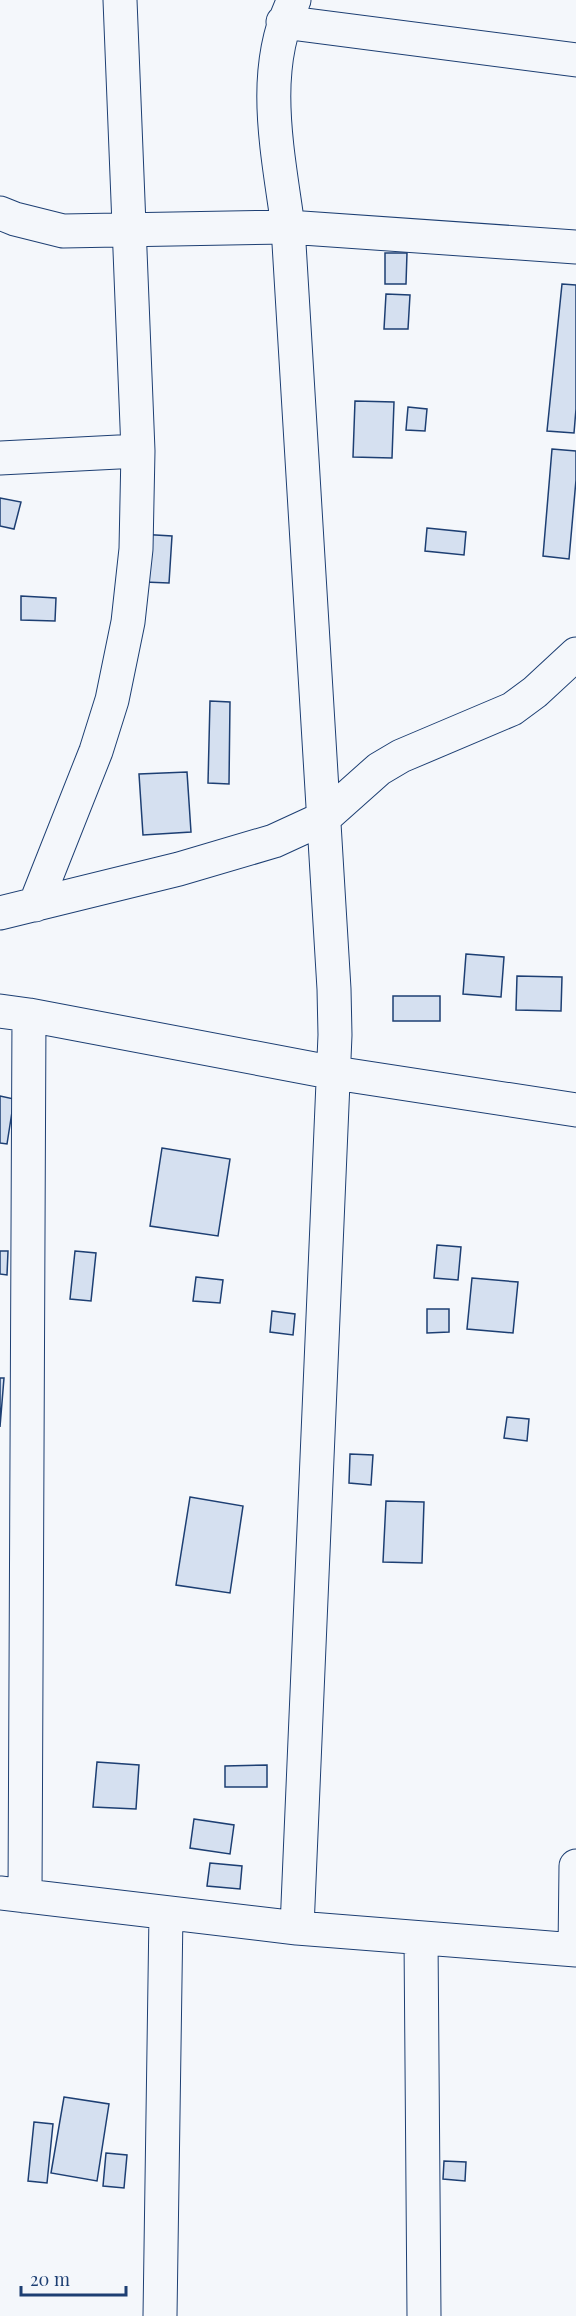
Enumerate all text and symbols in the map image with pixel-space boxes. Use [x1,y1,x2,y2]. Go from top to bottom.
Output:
scale bar [21,2259,126,2297]
text: 20 m [30,2267,70,2291]

